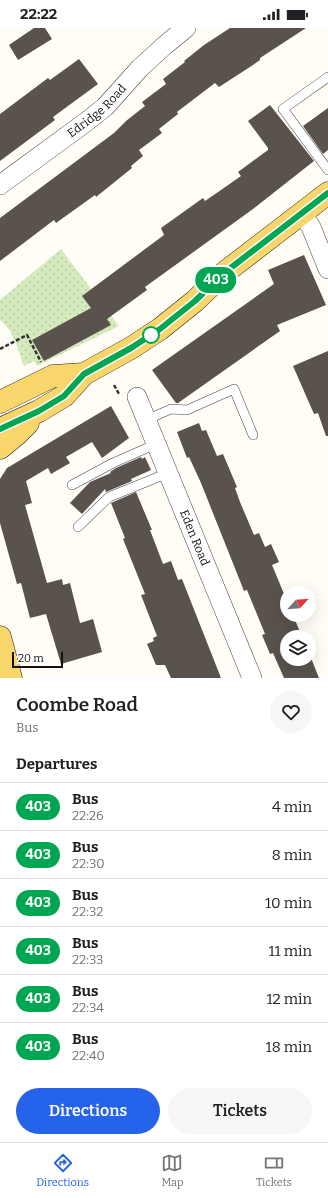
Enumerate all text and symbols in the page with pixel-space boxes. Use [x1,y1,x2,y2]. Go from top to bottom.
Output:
text: 22:22 [20,5,57,23]
street label: Edridge Road [64,81,129,140]
line badge: 403 [193,267,239,293]
text: 403 [203,271,229,288]
unlabelled marker [142,326,160,344]
street label: Eden Road [177,508,212,568]
north arrow [280,586,316,622]
map controls [280,586,316,666]
button: layers [280,630,316,666]
scale bar [12,650,63,669]
text: 20 m [18,652,44,665]
button: heart [270,691,312,733]
text: Coombe Road [16,693,138,716]
text: Bus [16,720,38,735]
text: Departures [16,755,97,773]
text: Bus [72,790,98,808]
text: 403 [25,798,51,815]
text: 4 min [272,798,312,816]
text: 22:26 [72,808,104,823]
text: Bus [72,838,98,856]
text: 403 [25,846,51,863]
text: 8 min [272,846,312,864]
text: 22:30 [72,856,105,871]
text: Bus [72,886,98,904]
text: 403 [25,894,51,911]
text: 10 min [265,894,312,912]
text: 22:32 [72,904,103,919]
text: Bus [72,934,98,952]
text: 403 [25,942,51,959]
text: 11 min [269,942,312,960]
text: 22:33 [72,952,103,967]
text: Bus [72,982,98,1000]
text: 403 [25,990,51,1007]
text: 12 min [266,990,312,1008]
text: 22:34 [72,1000,104,1015]
text: Bus [72,1030,98,1048]
text: 403 [25,1038,51,1055]
text: 18 min [266,1038,312,1056]
text: 22:40 [72,1048,105,1063]
button: Directions [16,1088,160,1134]
button: Tickets [168,1088,312,1134]
tab: Directions [36,1152,89,1189]
tab: Map [161,1152,184,1189]
tab: Tickets [256,1152,292,1189]

